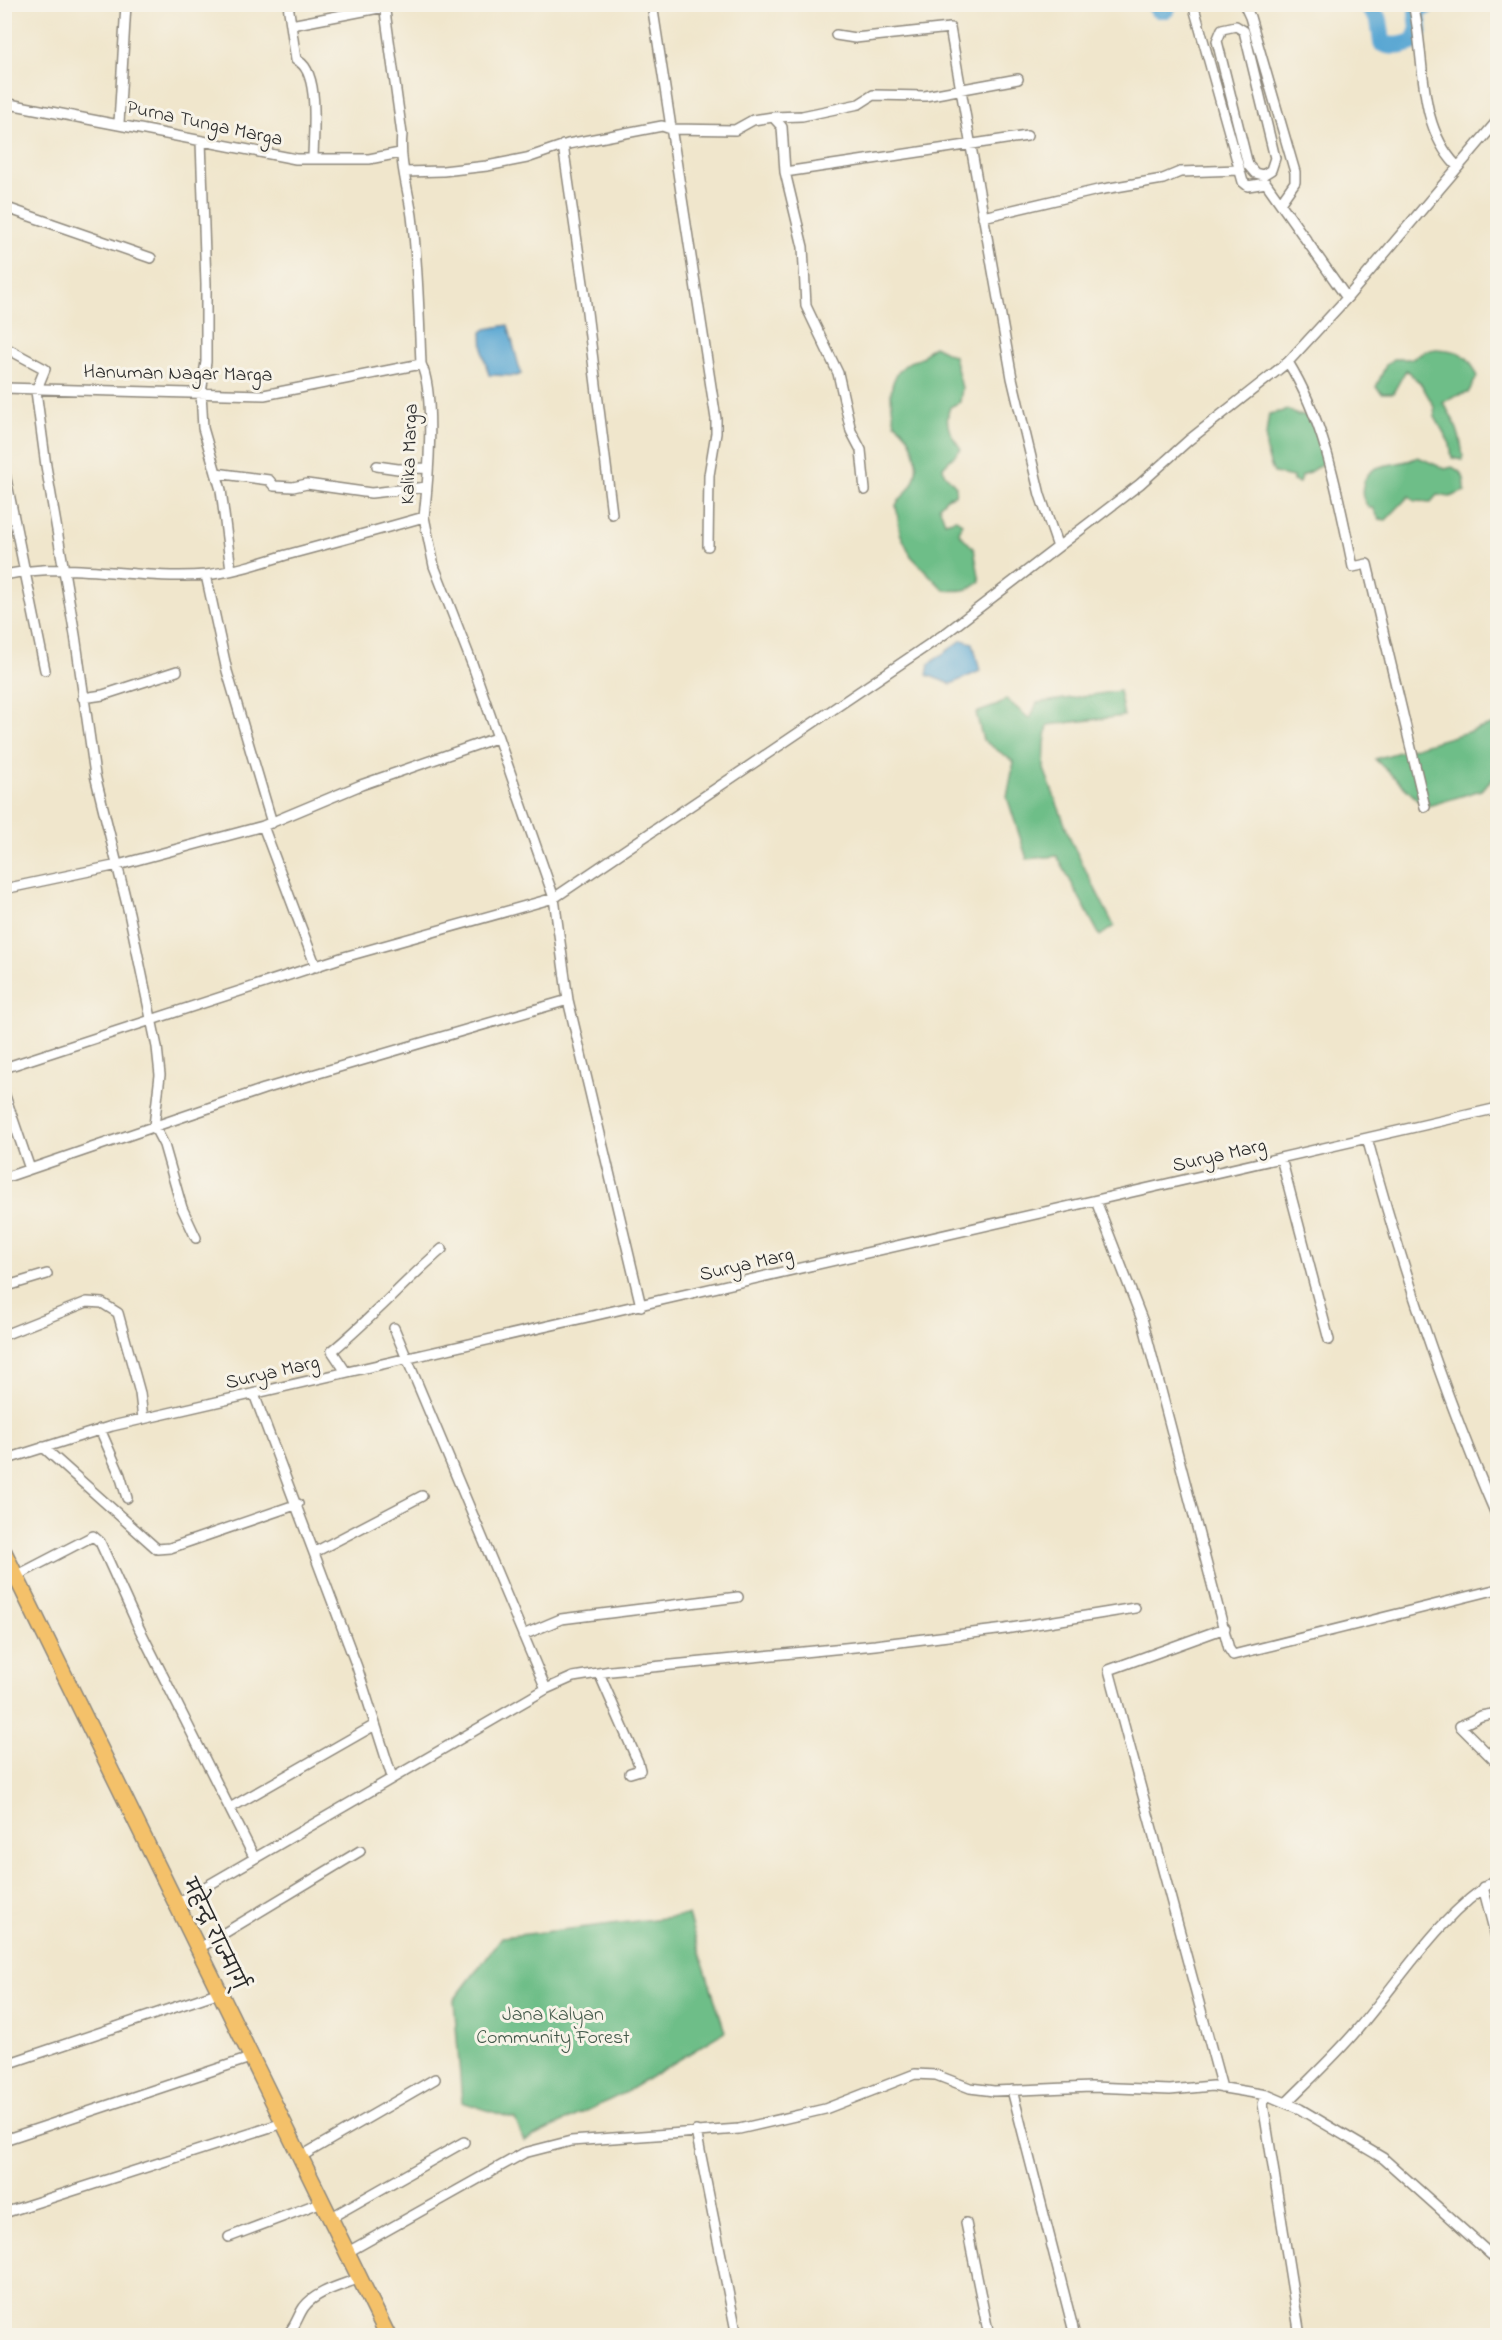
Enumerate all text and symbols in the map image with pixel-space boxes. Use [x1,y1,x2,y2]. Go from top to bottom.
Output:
street label: Purna Tunga Marga [124,94,285,156]
street label: Hanuman Nagar Marga [83,358,273,392]
street label: Kalika Marga [394,403,428,505]
street label: Surya Marg [1170,1132,1270,1182]
street label: Surya Marg [697,1241,797,1291]
street label: Surya Marg [223,1349,323,1399]
street label: महेन्द्र राज्मार्ग् [173,1872,256,1996]
park label: Jana Kalyan Community Forest [476,2001,630,2053]

